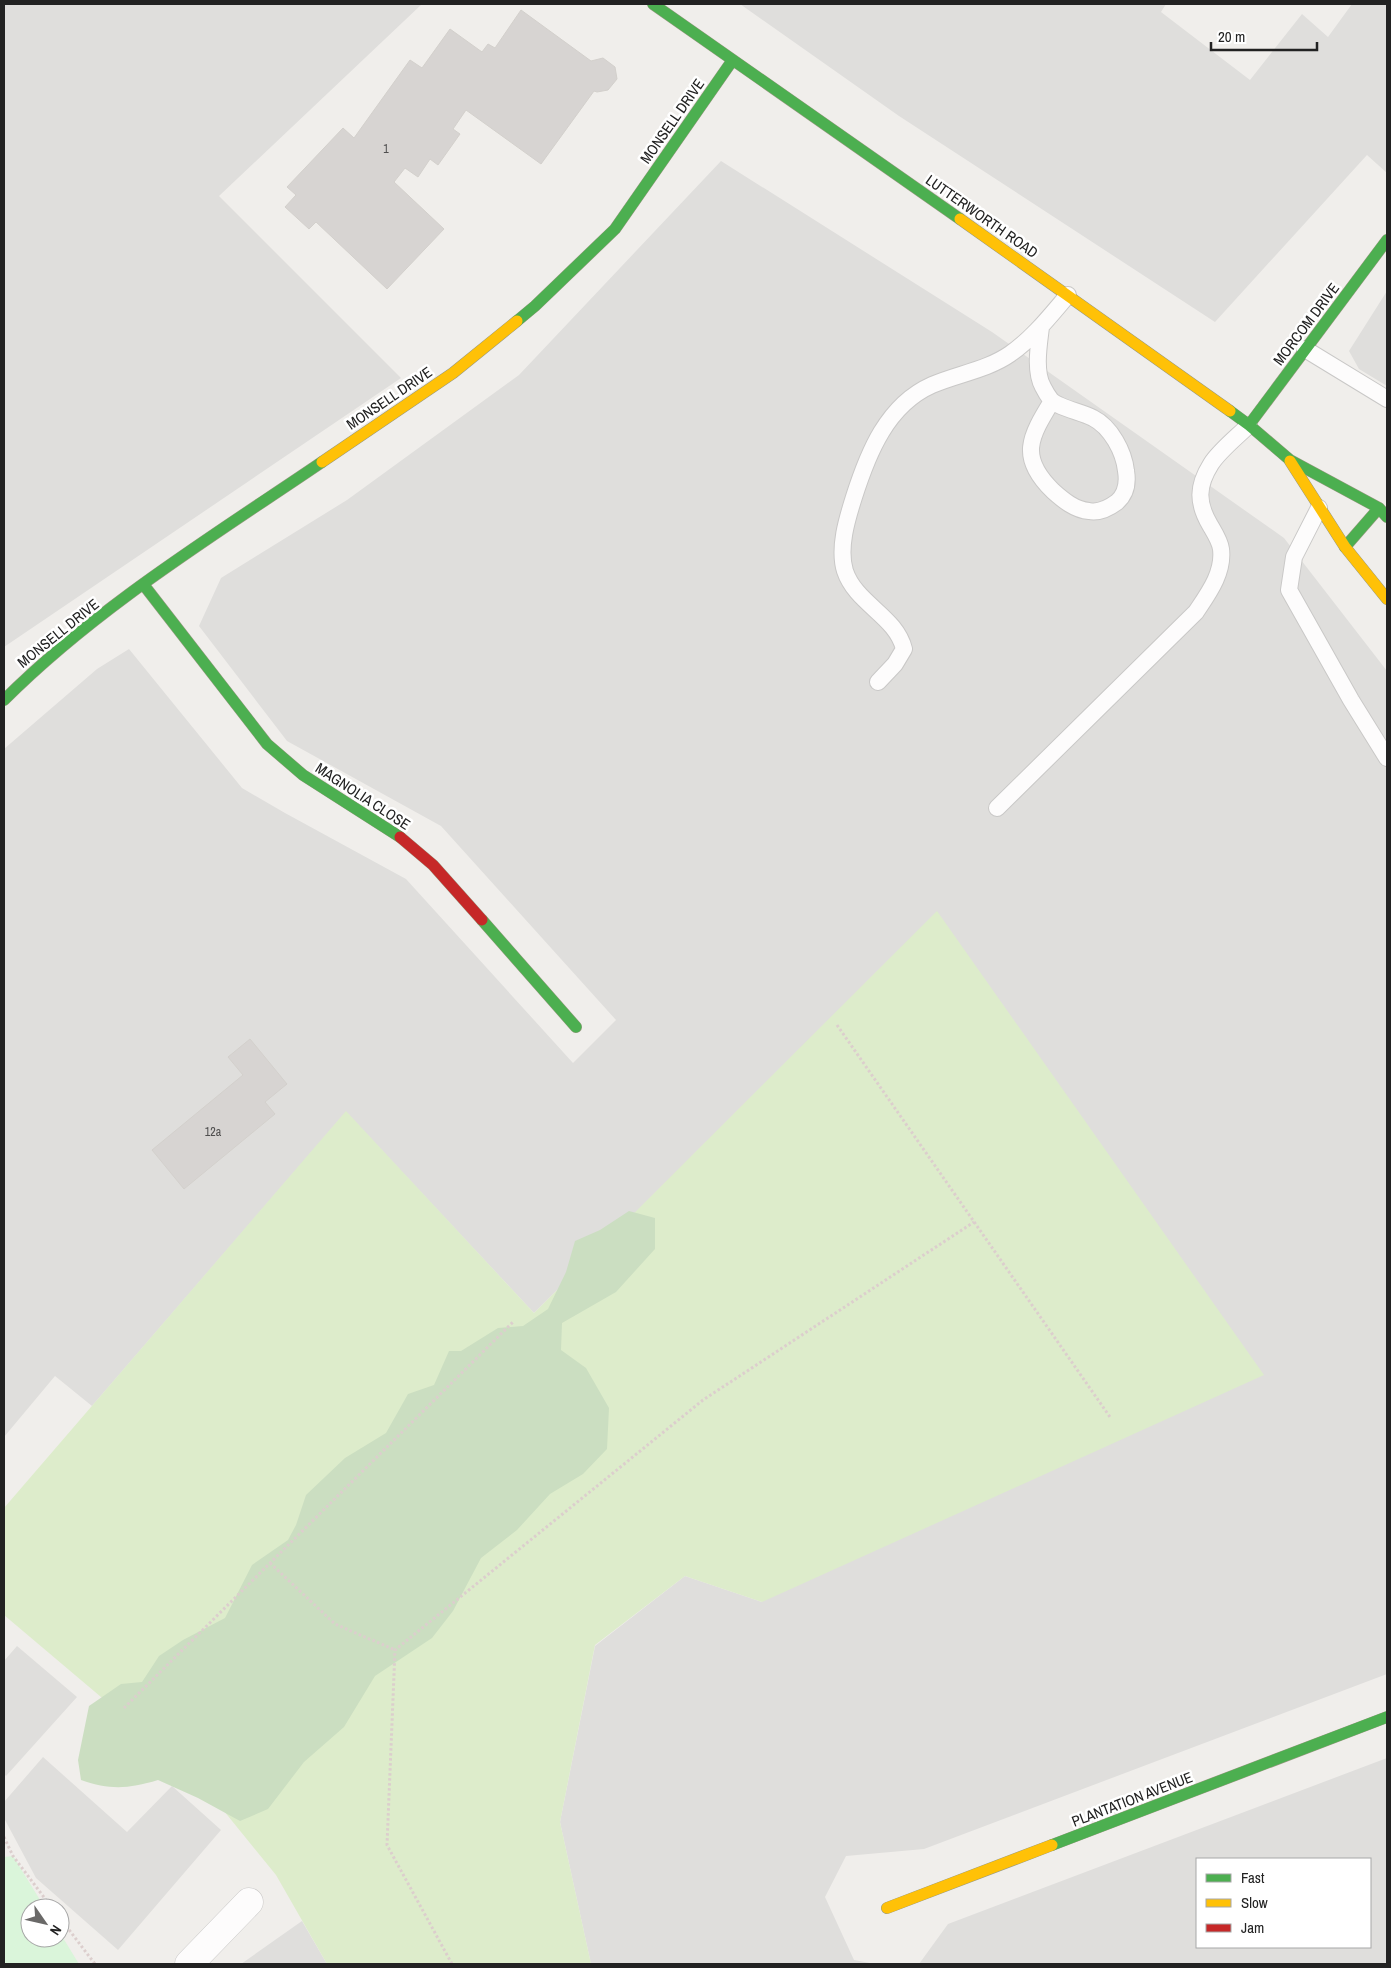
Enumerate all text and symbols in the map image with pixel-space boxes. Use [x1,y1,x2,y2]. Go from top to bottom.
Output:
scale bar [1211,20,1317,52]
text: 20 m [1218,26,1245,47]
street label: MONSELL DRIVE [635,74,709,168]
house number: 1 [383,141,389,157]
street label: LUTTERWORTH ROAD [922,169,1043,263]
street label: MORCOM DRIVE [1268,278,1344,370]
street label: MONSELL DRIVE [342,362,436,434]
street label: MONSELL DRIVE [13,594,103,672]
street label: MAGNOLIA CLOSE [311,757,415,835]
house number: 12a [205,1124,222,1140]
street label: PLANTATION AVENUE [1069,1766,1195,1832]
legend [1196,1858,1371,1948]
text: Fast [1241,1867,1265,1888]
text: Slow [1241,1892,1268,1913]
north arrow [20,1898,70,1948]
text: Jam [1241,1917,1264,1938]
text: N [46,1922,66,1939]

